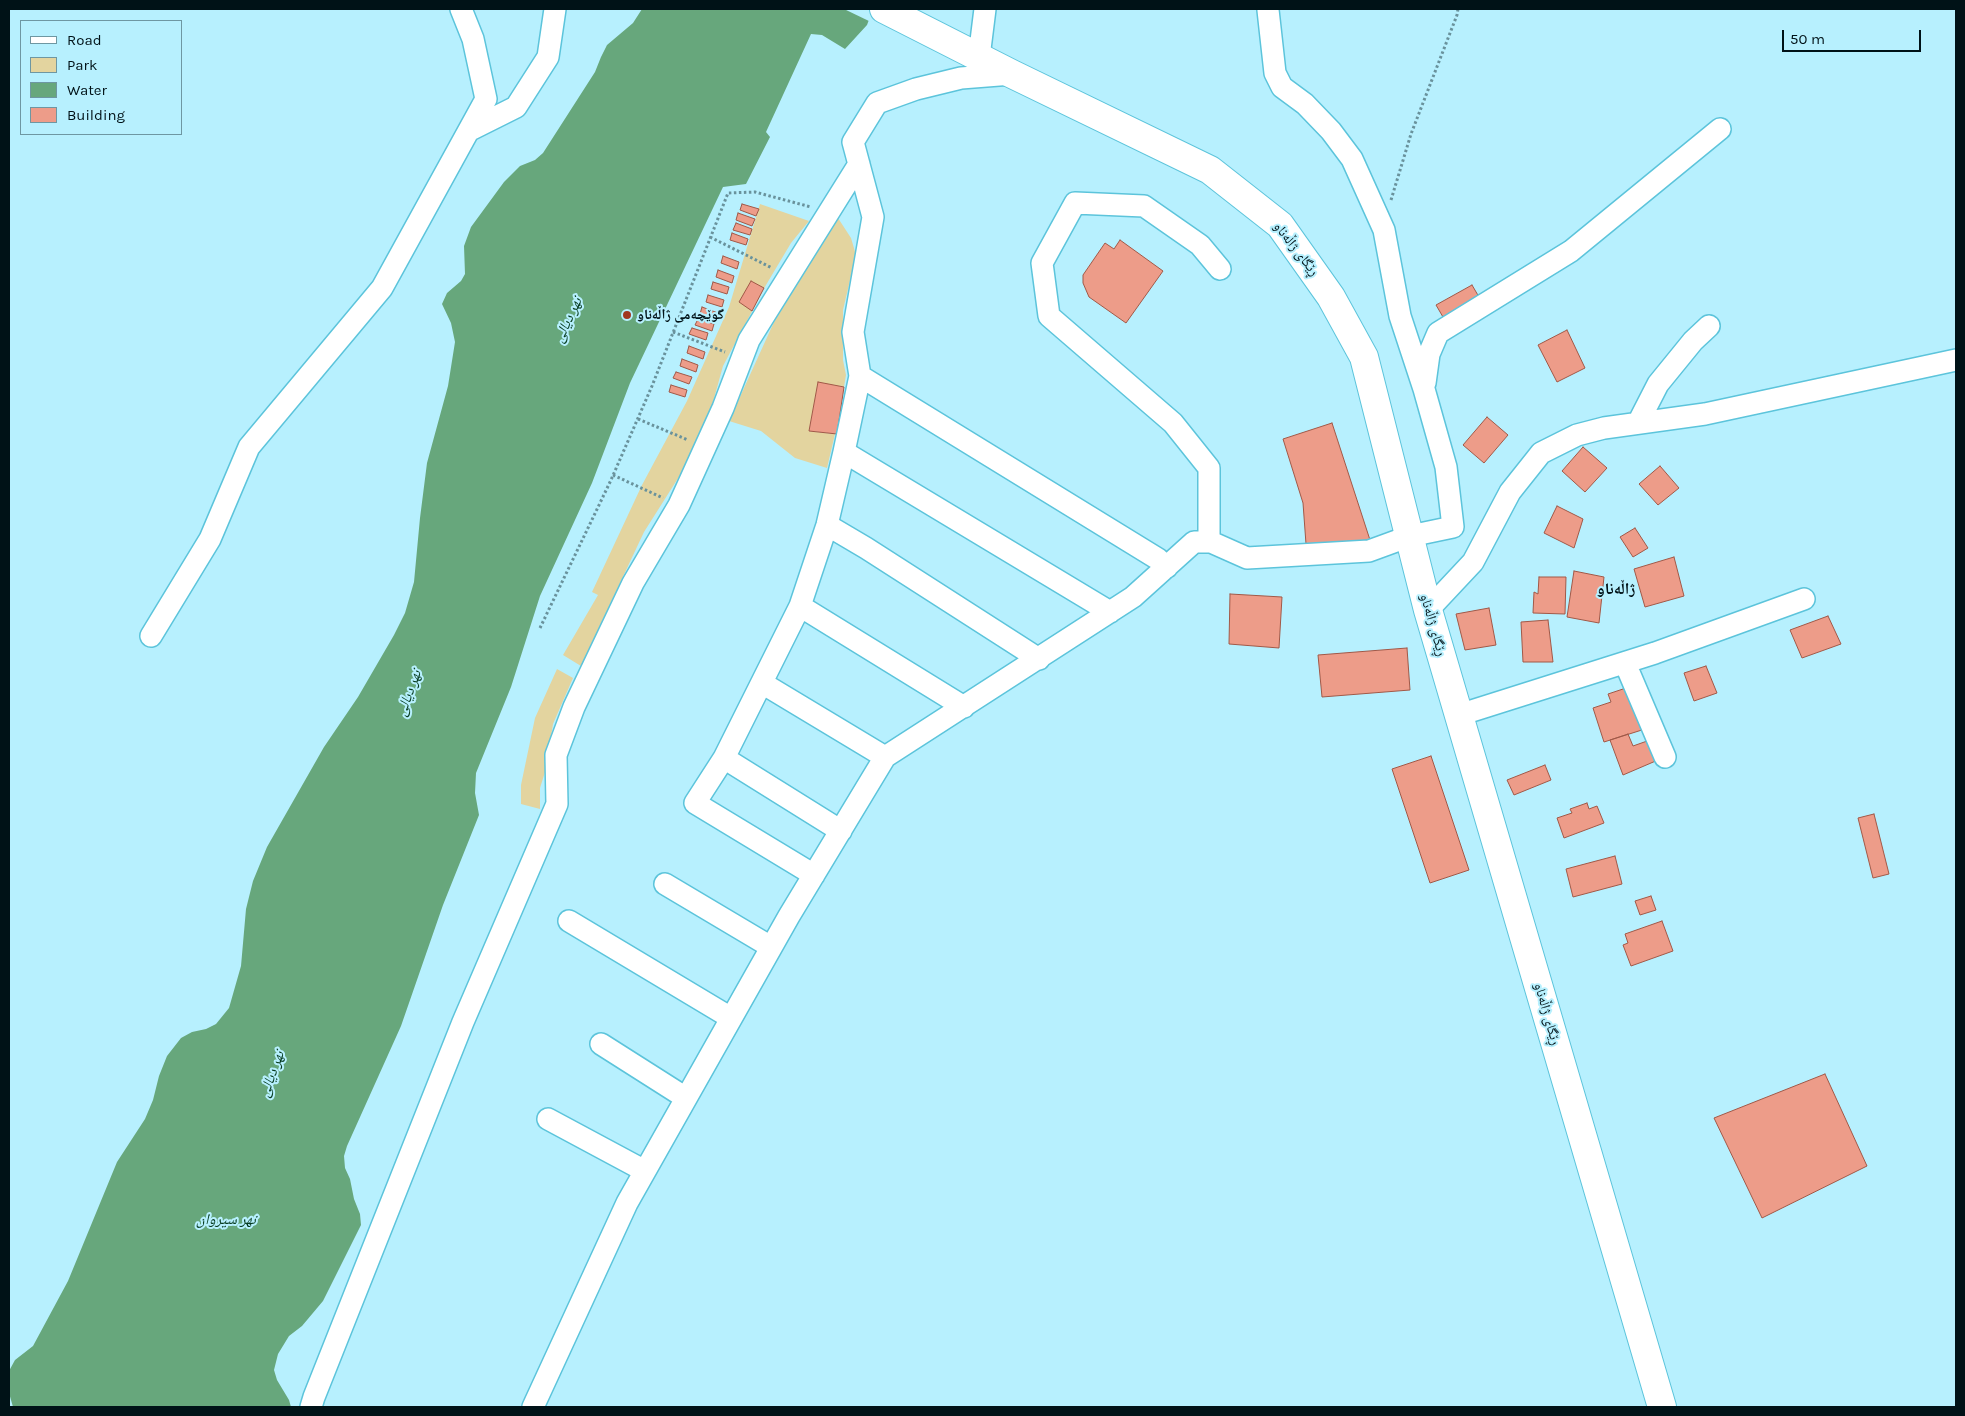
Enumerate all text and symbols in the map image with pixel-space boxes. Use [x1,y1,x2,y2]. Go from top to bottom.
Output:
legend [20,20,182,135]
scale bar [1785,20,1924,52]
text: 50 m [1790,30,1825,48]
text: Road [67,31,102,49]
text: Park [67,56,97,74]
text: Water [67,81,107,99]
text: Building [67,106,125,124]
street label: ڕێگای ژاڵەناو [1270,219,1322,279]
water label: نهر ديالى [550,295,586,345]
place label: گوێچەمی ژاڵەناو [637,307,724,323]
marker: گوێچەمی ژاڵەناو [621,309,633,321]
district label: ژاڵەناو [1597,579,1635,599]
street label: ڕێگای ژاڵەناو [1416,592,1450,658]
water label: نهر ديالى [392,667,426,719]
street label: ڕێگای ژاڵەناو [1530,981,1564,1047]
water label: نهر ديالى [255,1048,289,1100]
water label: نهر سیروان [196,1211,256,1229]

